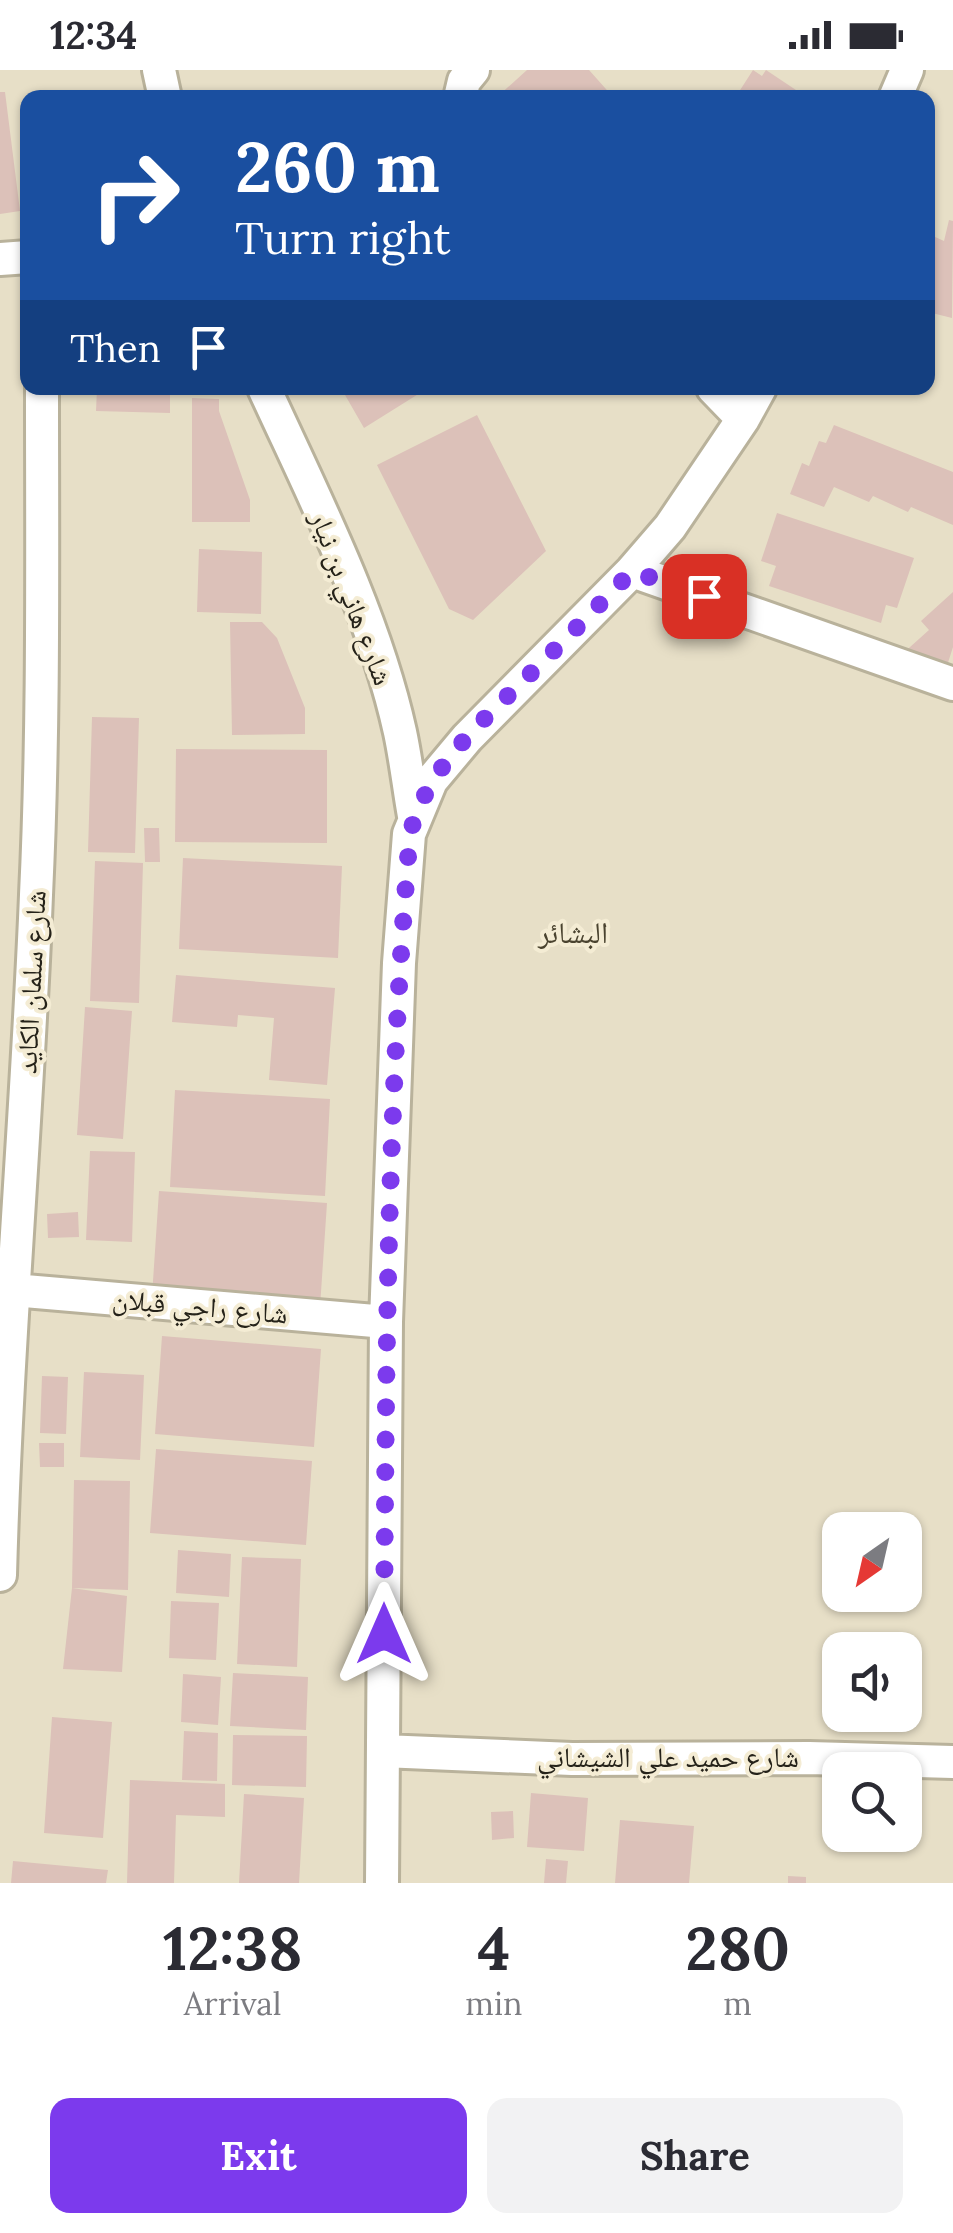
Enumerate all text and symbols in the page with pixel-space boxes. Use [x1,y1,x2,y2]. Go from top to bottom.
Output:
text: 12:34 [50,11,137,59]
text: 260 m [235,122,440,211]
icon: right [70,130,200,260]
text: Turn right [235,209,451,266]
icon: arrive [181,320,236,375]
text: Then [70,324,161,372]
street label: شارع هاني بن نيار [297,505,402,692]
pin [662,554,747,639]
icon: arrive [677,569,732,624]
street label: شارع سلمان الكايد [8,889,54,1075]
district label: البشائر [537,913,608,951]
street label: شارع راجي قبلان [110,1280,289,1337]
north arrow [822,1512,922,1612]
map controls [822,1512,922,1852]
position arrow [332,1582,436,1686]
button: sound [822,1632,922,1732]
street label: شارع حميد علي الشيشاني [537,1739,799,1780]
button: search [822,1752,922,1852]
text: 12:38 [163,1910,302,1986]
text: 4 [477,1910,510,1986]
text: 280 [685,1910,790,1986]
text: Arrival [184,1983,282,2024]
text: min [465,1983,522,2024]
text: m [723,1983,752,2024]
button: Exit [50,2098,467,2213]
button: Share [487,2098,903,2213]

